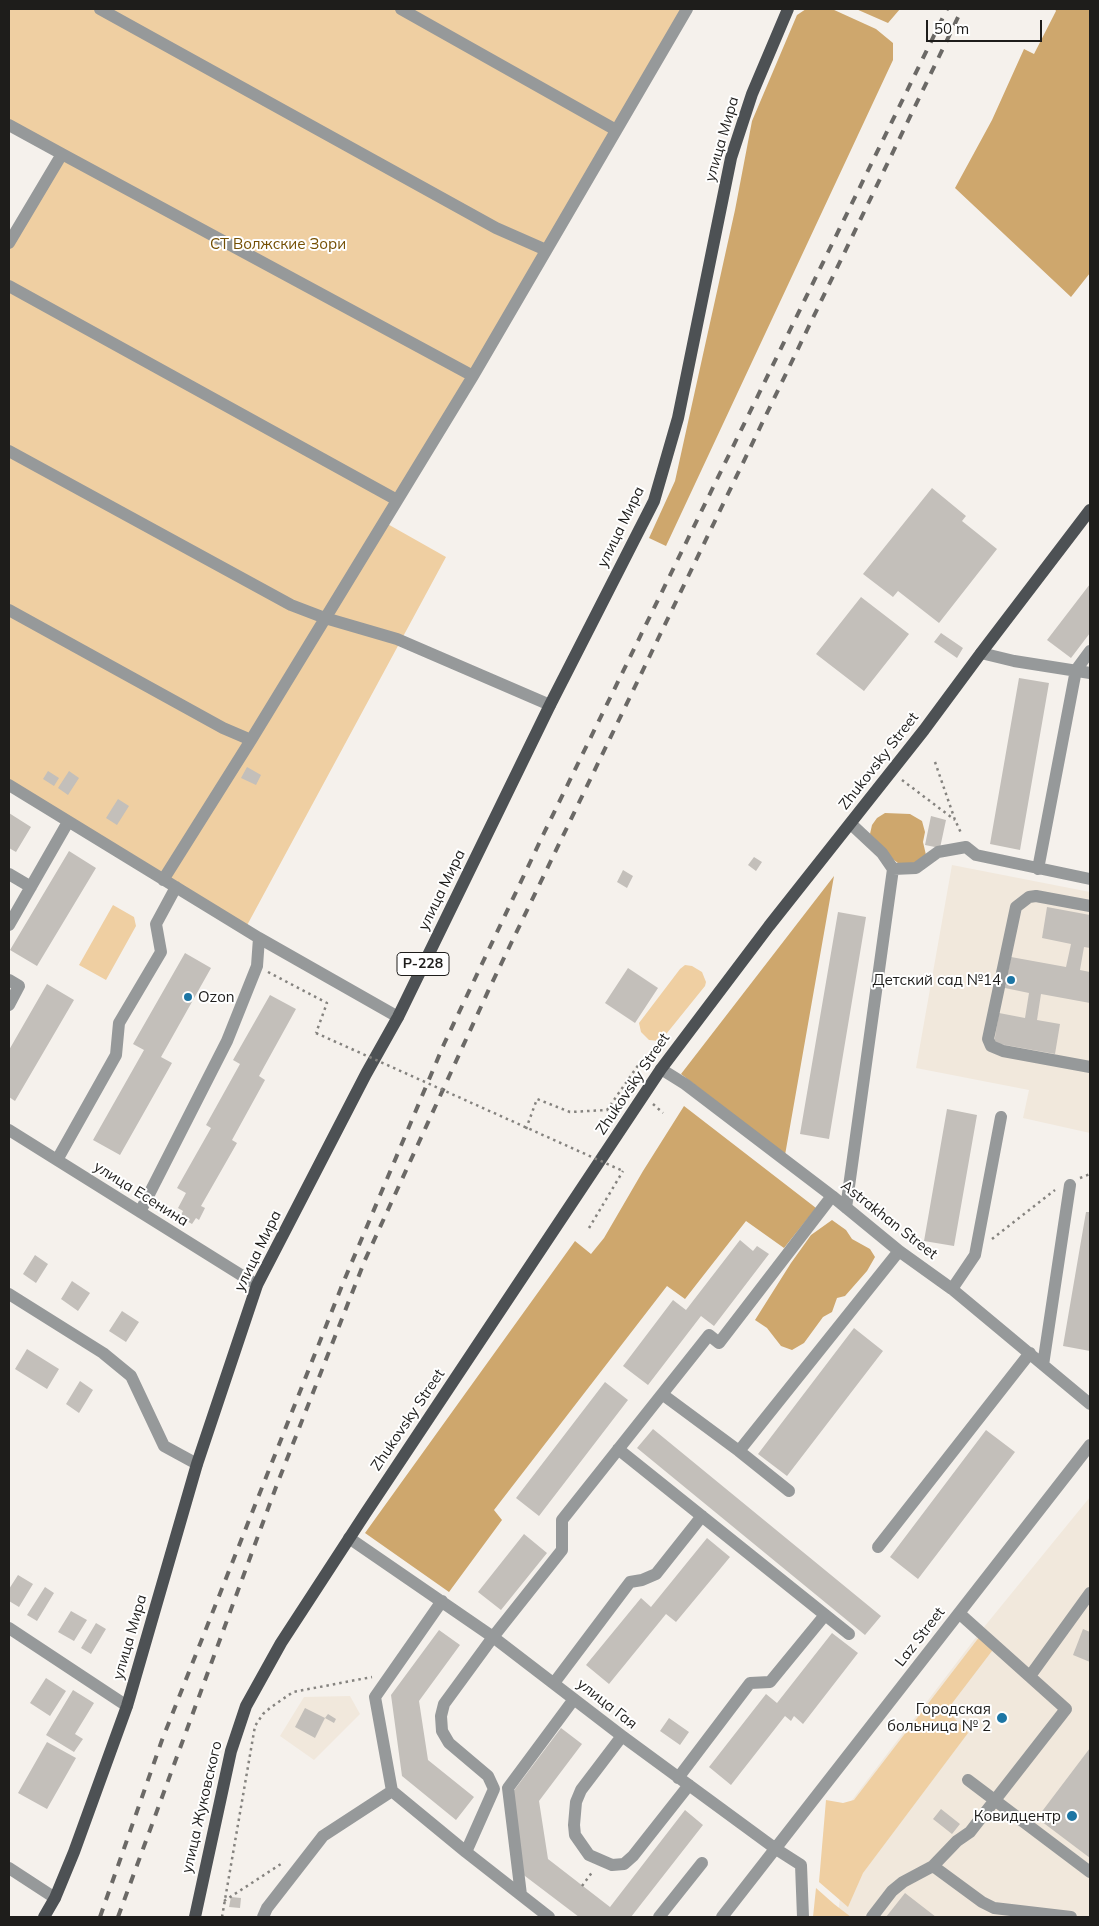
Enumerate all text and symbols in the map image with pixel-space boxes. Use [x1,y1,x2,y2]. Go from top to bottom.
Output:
scale bar [929,10,1045,42]
text: 50 m [934,19,969,38]
street label: улица Мира [701,94,743,184]
park label: СТ Волжские Зори [210,235,346,253]
street label: улица Мира [594,484,648,570]
street label: Zhukovsky Street [835,709,923,813]
street label: улица Мира [415,847,469,933]
road number: Р-228 [397,952,449,976]
place label: Детский сад №14 [872,971,1001,989]
marker: Детский сад №14 [1005,974,1017,986]
place label: Ozon [198,988,235,1006]
marker: Ozon [182,991,194,1003]
street label: Zhukovsky Street [592,1030,674,1138]
street label: улица Есенина [90,1158,192,1230]
street label: Astrakhan Street [837,1177,941,1263]
street label: улица Мира [231,1208,285,1294]
street label: Zhukovsky Street [367,1366,449,1474]
street label: улица Мира [109,1592,151,1682]
street label: Laz Street [891,1604,949,1670]
street label: улица Гая [573,1675,641,1733]
place label: Городская больница № 2 [887,1700,991,1735]
marker: Городская больница № 2 [995,1711,1009,1725]
street label: улица Жуковского [178,1739,226,1875]
place label: Ковидцентр [974,1807,1061,1825]
marker: Ковидцентр [1065,1809,1079,1823]

